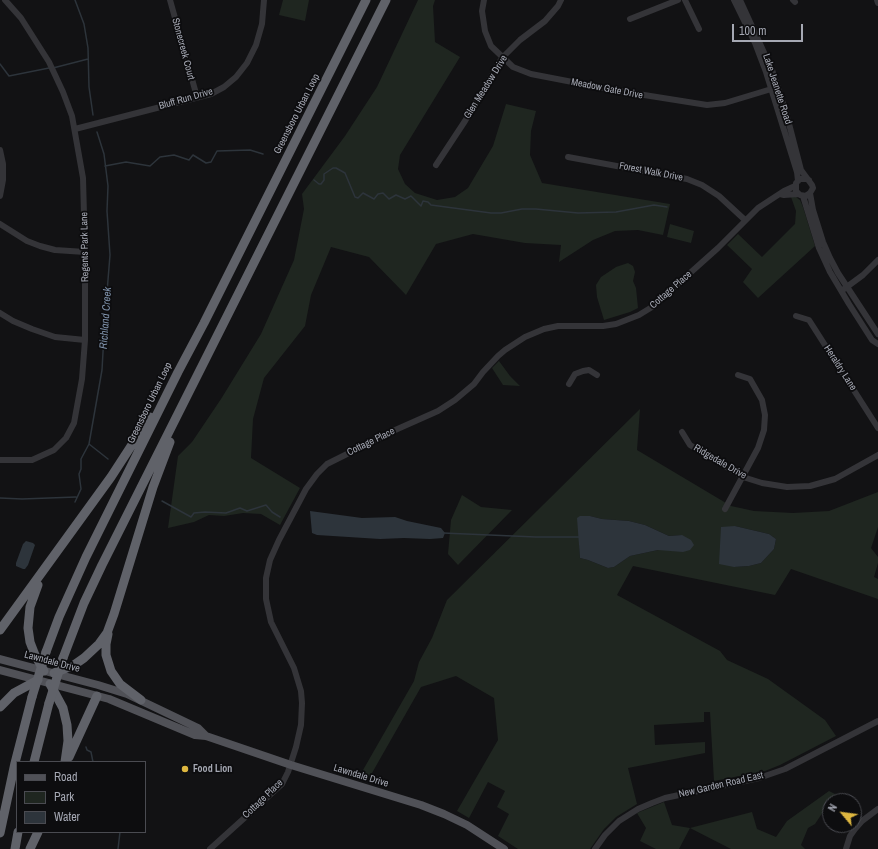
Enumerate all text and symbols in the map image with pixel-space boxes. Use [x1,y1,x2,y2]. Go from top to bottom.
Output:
scale bar [734,16,805,42]
street label: Stonecreek Court [169,17,197,81]
text: 100 m [739,23,766,39]
street label: Lake Jeanette Road [760,52,794,126]
street label: Glen Meadow Drive [462,53,510,121]
street label: Greensboro Urban Loop [272,72,322,156]
street label: Meadow Gate Drive [570,76,644,102]
street label: Bluff Run Drive [158,86,214,112]
street label: Forest Walk Drive [618,160,684,184]
street label: Regents Park Lane [78,212,92,282]
street label: Cottage Place [648,269,694,311]
water label: Richland Creek [97,287,115,349]
street label: Heraldry Lane [821,343,859,393]
street label: Greensboro Urban Loop [125,361,175,445]
street label: Cottage Place [345,425,397,459]
street label: Ridgedale Drive [691,442,749,482]
street label: Lawndale Drive [23,649,81,675]
legend [16,761,146,833]
street label: Lawndale Drive [332,762,390,790]
place label: Food Lion [193,763,232,775]
marker: Food Lion [180,764,190,774]
text: Road [54,769,78,785]
street label: New Garden Road East [677,769,765,801]
street label: Cottage Place [240,777,286,821]
text: Park [54,789,74,805]
north arrow [822,793,862,833]
text: N [825,801,840,814]
text: Water [54,809,80,825]

